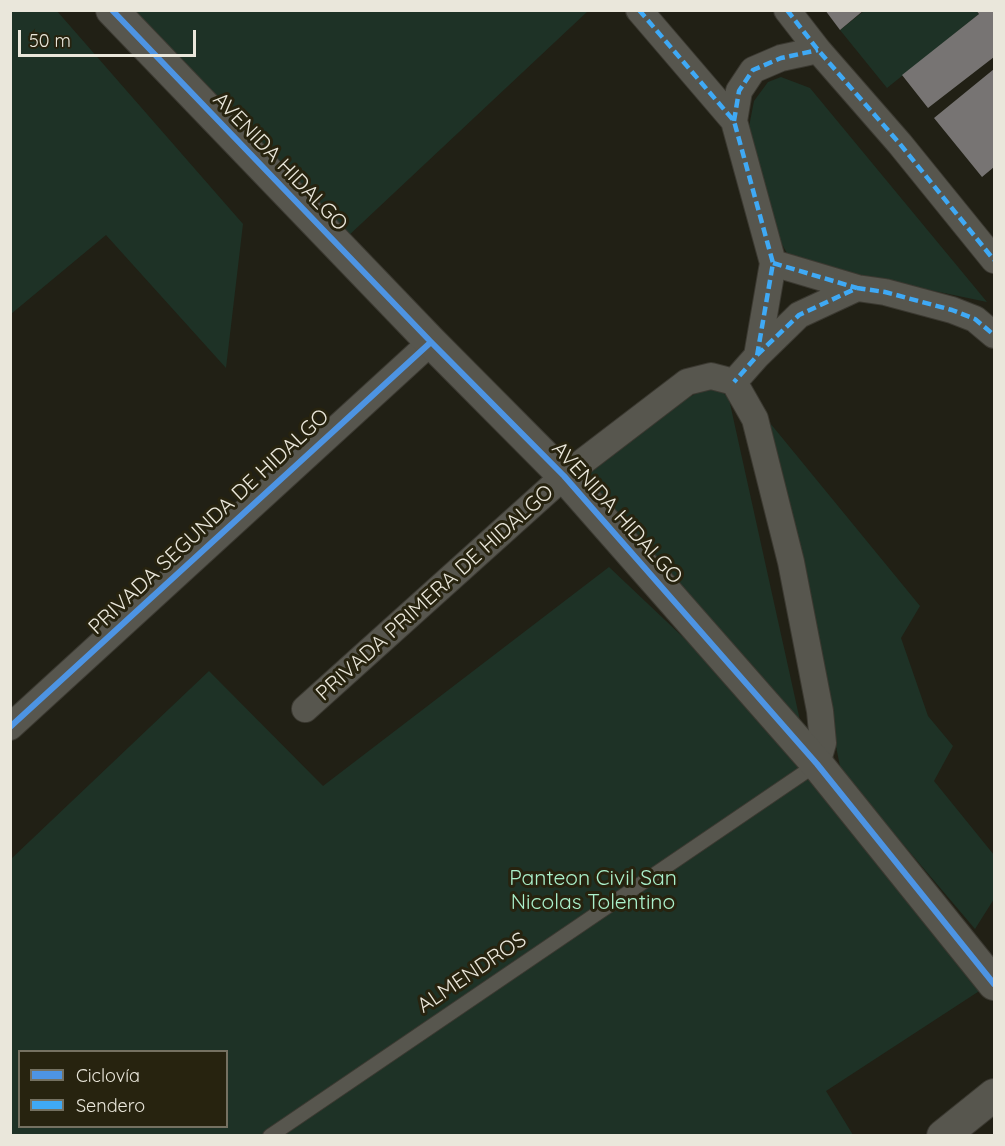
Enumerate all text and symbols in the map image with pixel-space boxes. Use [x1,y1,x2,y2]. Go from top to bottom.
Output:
scale bar [21,18,200,56]
text: 50 m [29,29,71,52]
street label: AVENIDA HIDALGO [207,87,353,237]
street label: PRIVADA SEGUNDA DE HIDALGO [84,404,334,640]
street label: AVENIDA HIDALGO [546,437,688,589]
street label: PRIVADA PRIMERA DE HIDALGO [311,480,559,706]
park label: Panteon Civil San Nicolas Tolentino [509,866,677,916]
street label: ALMENDROS [413,927,531,1019]
legend [18,1050,228,1128]
text: Ciclovía [76,1064,140,1087]
text: Sendero [76,1094,145,1117]

